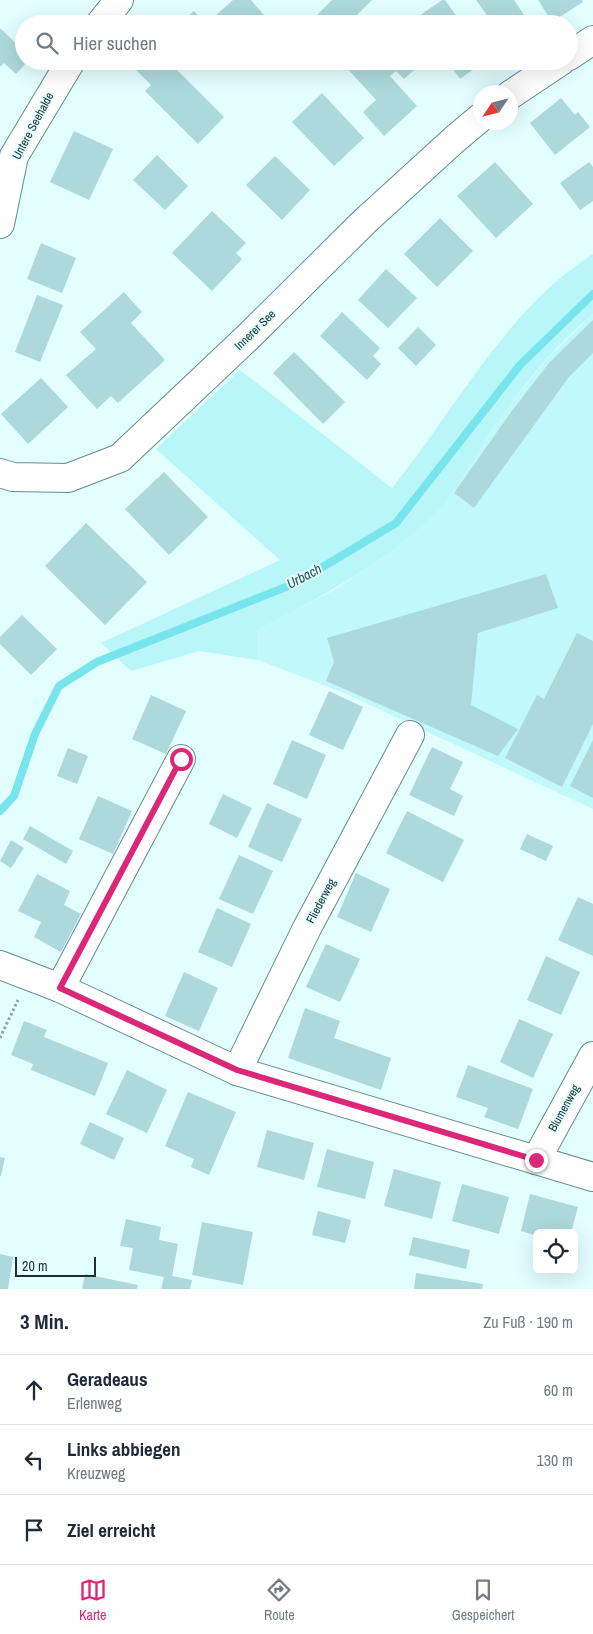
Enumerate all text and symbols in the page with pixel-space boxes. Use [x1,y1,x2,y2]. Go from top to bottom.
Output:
search box [15,15,578,70]
icon: search [33,29,61,57]
text: Hier suchen [73,30,157,56]
north arrow [473,85,518,130]
street label: Untere Seehalde [9,90,57,162]
street label: Innerer See [231,306,279,354]
water label: Urbach [283,559,325,593]
route start [170,748,193,771]
street label: Fliederweg [303,875,340,926]
street label: Blumenweg [545,1081,584,1134]
route end [525,1149,548,1172]
map controls [533,1229,578,1274]
button: locate [533,1229,578,1274]
scale bar [15,1254,96,1277]
text: 20 m [22,1257,48,1275]
text: 3 Min. [20,1307,69,1336]
text: Zu Fuß · 190 m [483,1311,573,1333]
text: Geradeaus [67,1366,148,1392]
icon: ahead [20,1376,48,1404]
text: 60 m [544,1379,573,1401]
text: Erlenweg [67,1392,122,1414]
text: Links abbiegen [67,1436,180,1462]
icon: left [20,1446,48,1474]
text: 130 m [537,1449,573,1471]
text: Kreuzweg [67,1462,125,1484]
icon: arrive [20,1516,48,1544]
text: Ziel erreicht [67,1517,155,1543]
tab: Karte [79,1576,107,1624]
tab: Route [264,1576,295,1624]
tab: Gespeichert [452,1576,514,1624]

